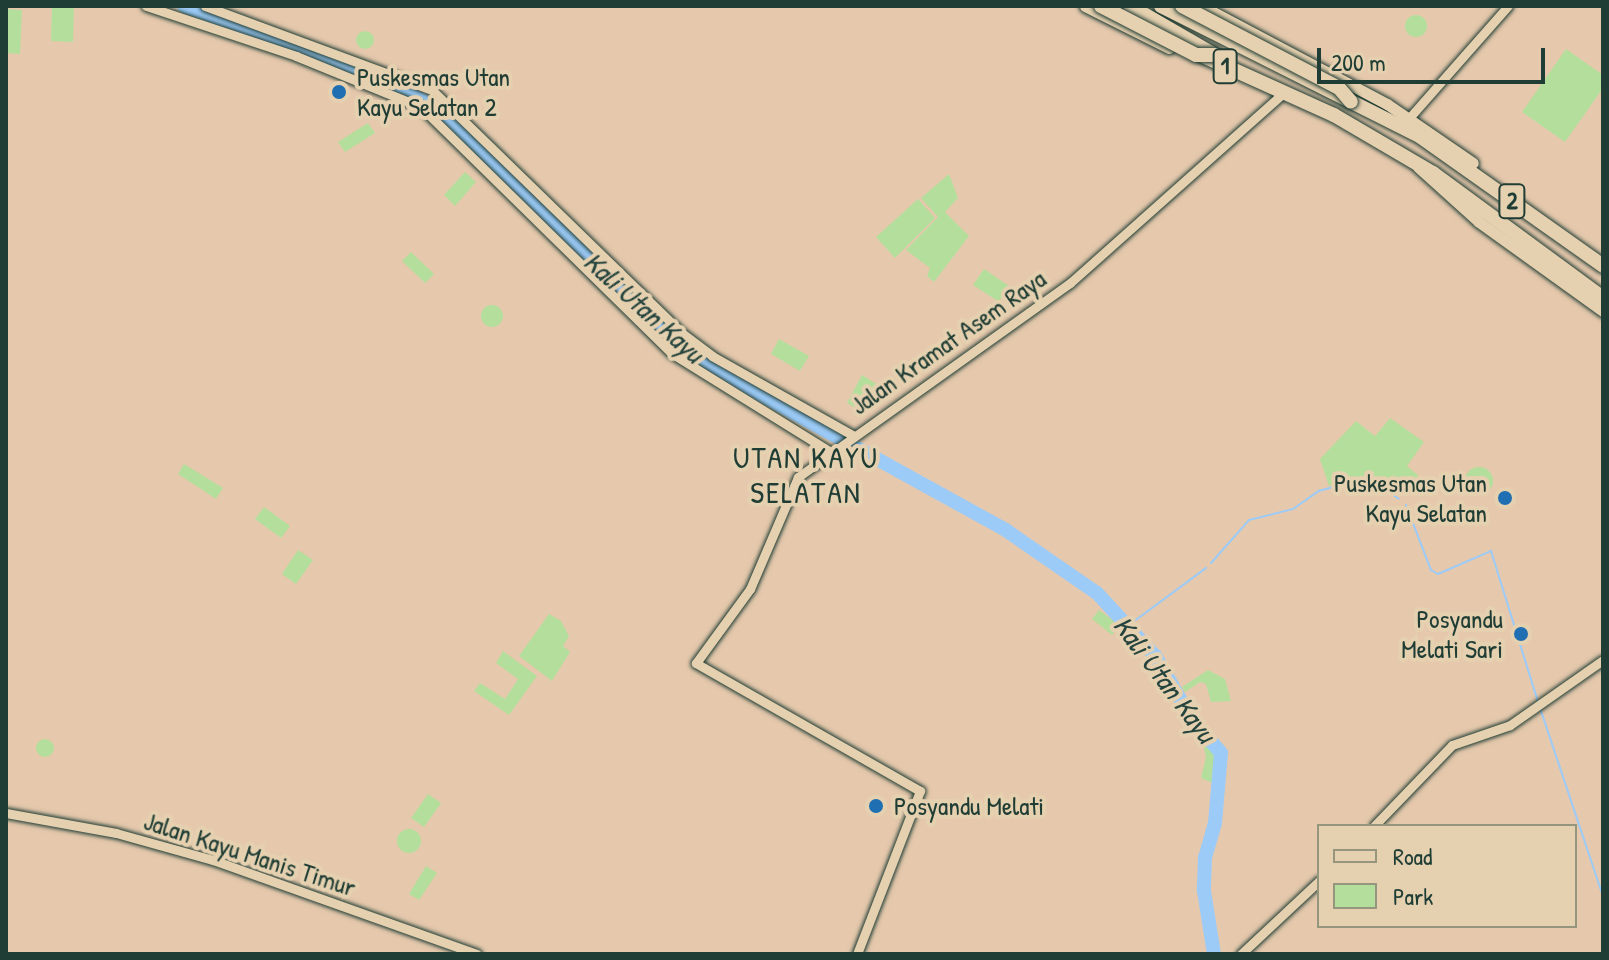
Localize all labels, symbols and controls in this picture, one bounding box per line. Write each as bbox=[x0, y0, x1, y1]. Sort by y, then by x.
scale bar bbox=[1321, 32, 1549, 82]
road number: 1 bbox=[1211, 46, 1239, 86]
text: 200 m bbox=[1331, 46, 1386, 78]
place label: Puskesmas Utan Kayu Selatan 2 bbox=[357, 61, 510, 122]
marker: Puskesmas Utan Kayu Selatan 2 bbox=[328, 81, 350, 103]
road number: 2 bbox=[1498, 181, 1526, 221]
water label: Kali Utan Kayu bbox=[577, 244, 711, 370]
street label: Jalan Kramat Asem Raya bbox=[844, 263, 1052, 421]
district label: UTAN KAYU SELATAN bbox=[733, 439, 879, 510]
place label: Puskesmas Utan Kayu Selatan bbox=[1334, 467, 1487, 528]
marker: Puskesmas Utan Kayu Selatan bbox=[1494, 487, 1516, 509]
place label: Posyandu Melati Sari bbox=[1401, 603, 1503, 664]
water label: Kali Utan Kayu bbox=[1107, 609, 1223, 749]
marker: Posyandu Melati Sari bbox=[1510, 623, 1532, 645]
place label: Posyandu Melati bbox=[894, 790, 1044, 822]
marker: Posyandu Melati bbox=[865, 795, 887, 817]
street label: Jalan Kayu Manis Timur bbox=[140, 805, 360, 903]
legend bbox=[1317, 824, 1577, 928]
text: Road bbox=[1393, 840, 1432, 872]
text: Park bbox=[1393, 880, 1433, 912]

